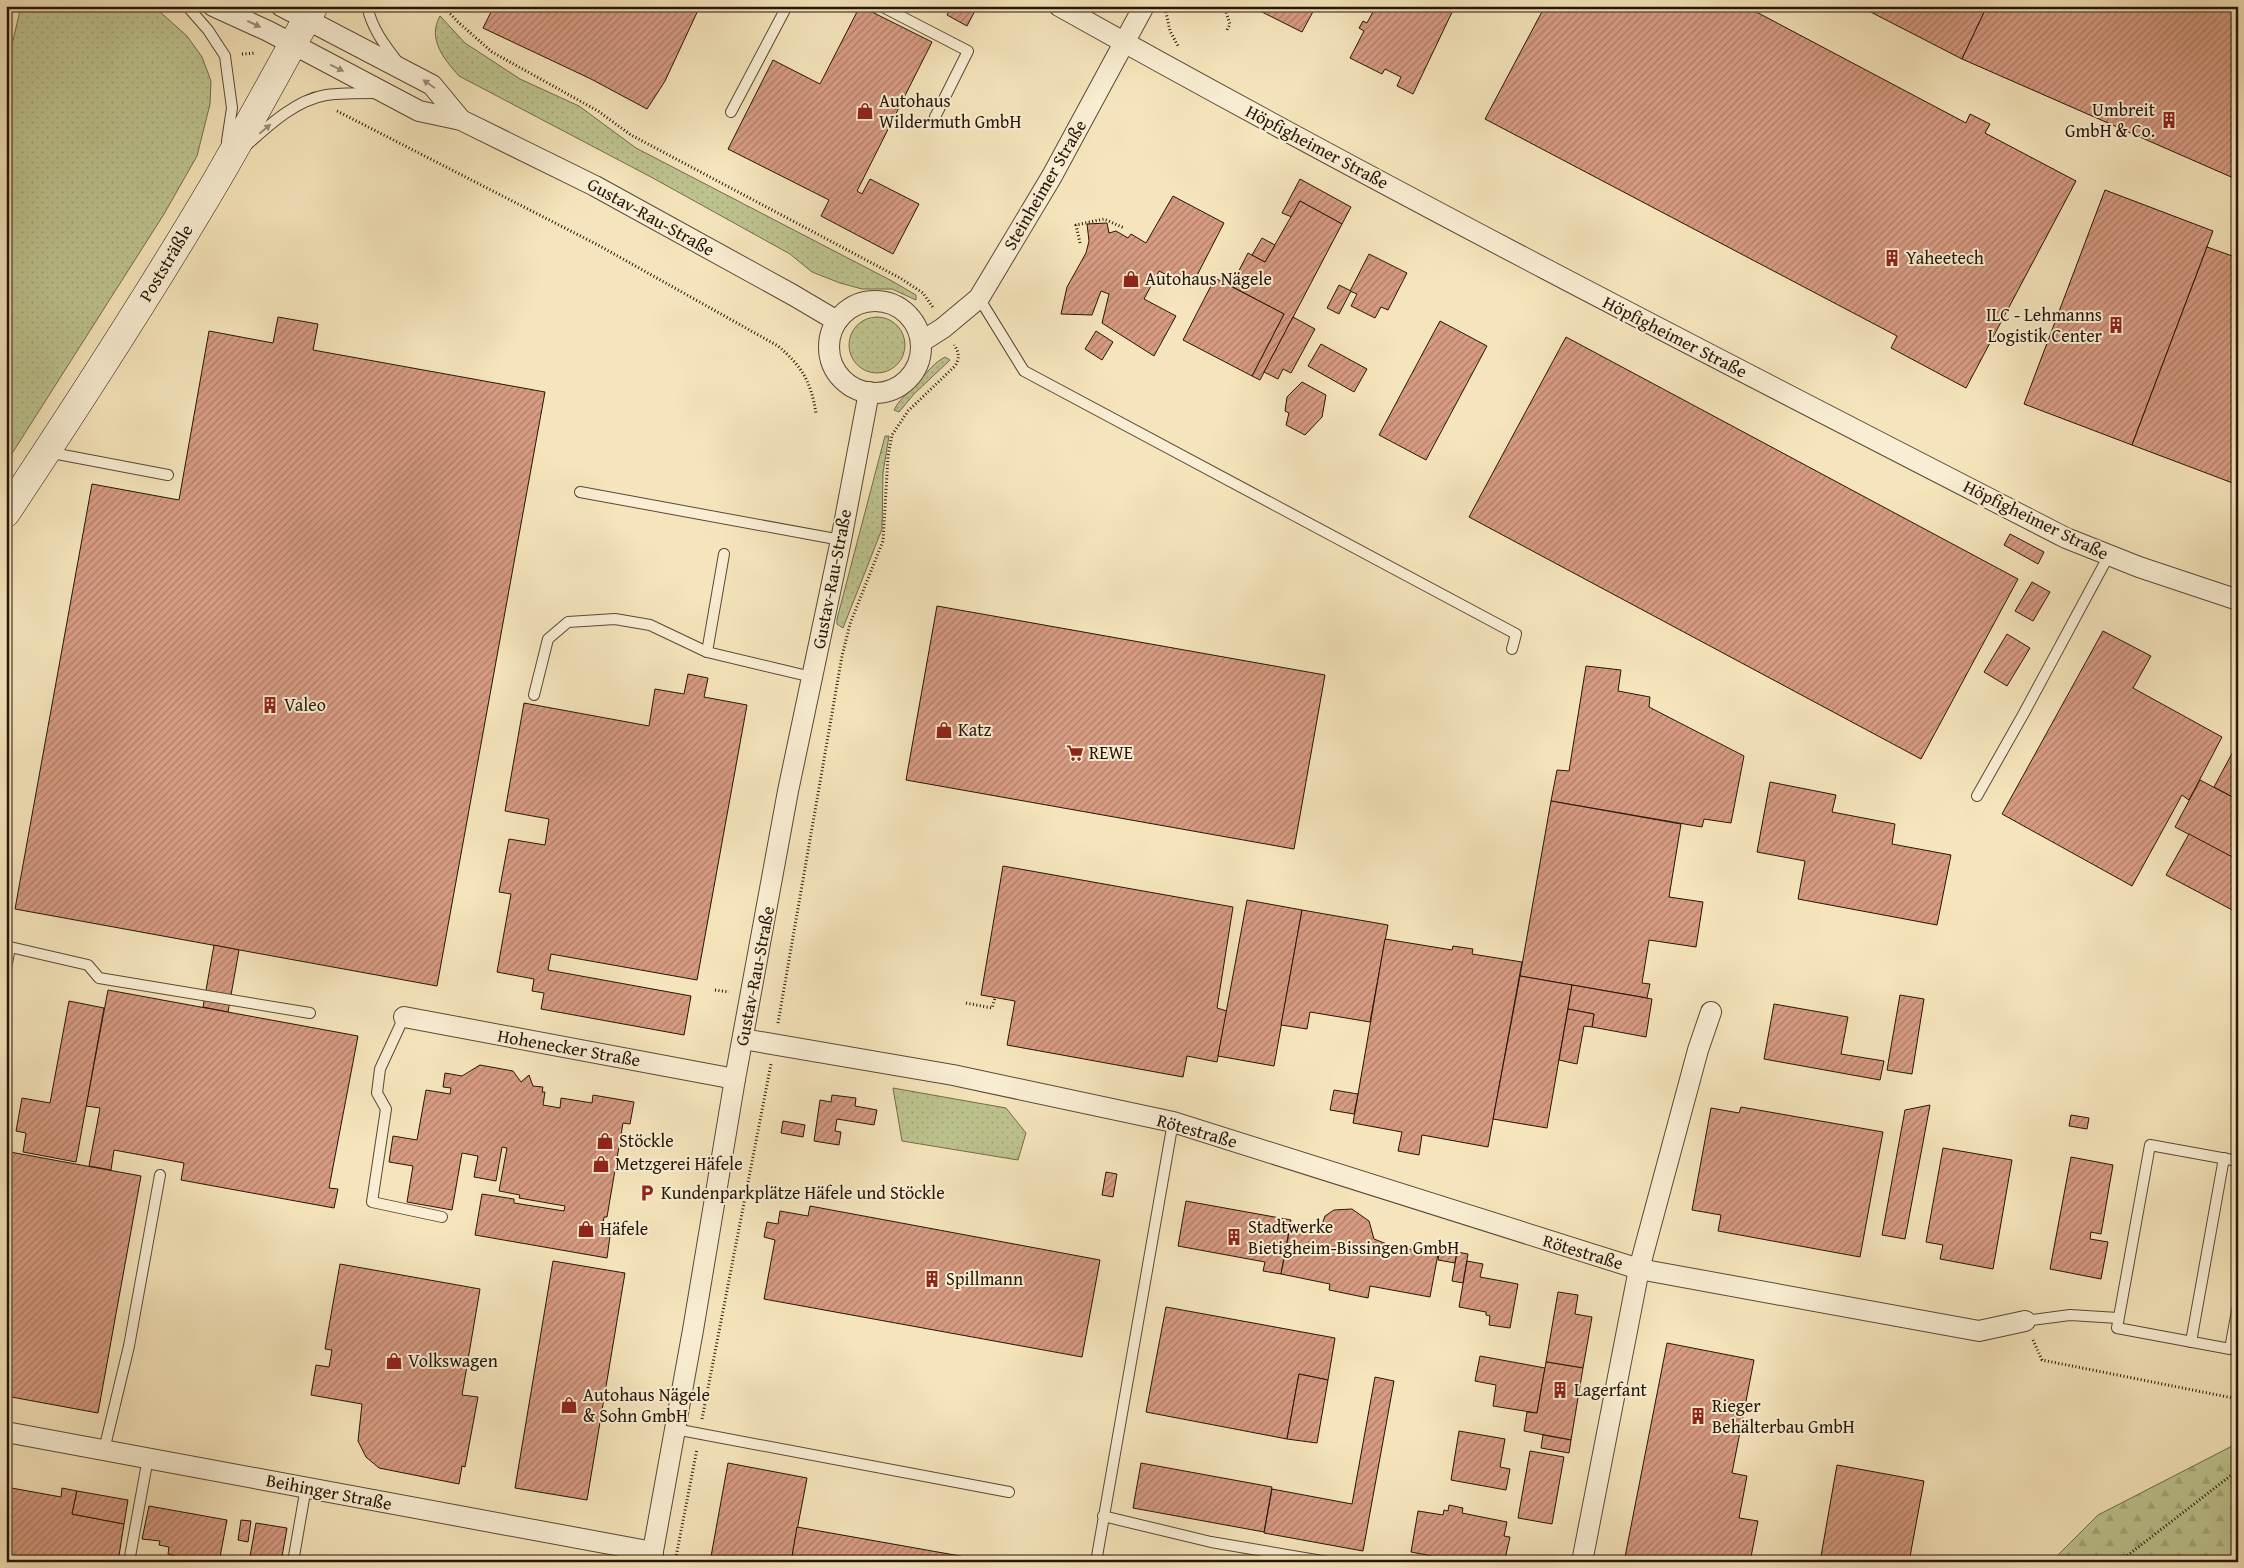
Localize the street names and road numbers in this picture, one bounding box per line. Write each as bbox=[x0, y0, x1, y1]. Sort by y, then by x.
street label: Höpfigheimer Straße bbox=[1241, 97, 1394, 196]
street label: Steinheimer Straße bbox=[996, 114, 1093, 255]
street label: Gustav-Rau-Straße bbox=[583, 170, 720, 263]
street label: Poststräßle bbox=[132, 219, 199, 306]
street label: Höpfigheimer Straße bbox=[1598, 289, 1752, 385]
street label: Höpfigheimer Straße bbox=[1959, 473, 2113, 566]
street label: Gustav-Rau-Straße bbox=[805, 507, 858, 651]
street label: Gustav-Rau-Straße bbox=[728, 904, 781, 1048]
street label: Hohenecker Straße bbox=[496, 1022, 643, 1073]
street label: Rötestraße bbox=[1154, 1106, 1241, 1155]
street label: Rötestraße bbox=[1540, 1227, 1627, 1277]
street label: Beihinger Straße bbox=[264, 1466, 394, 1517]

